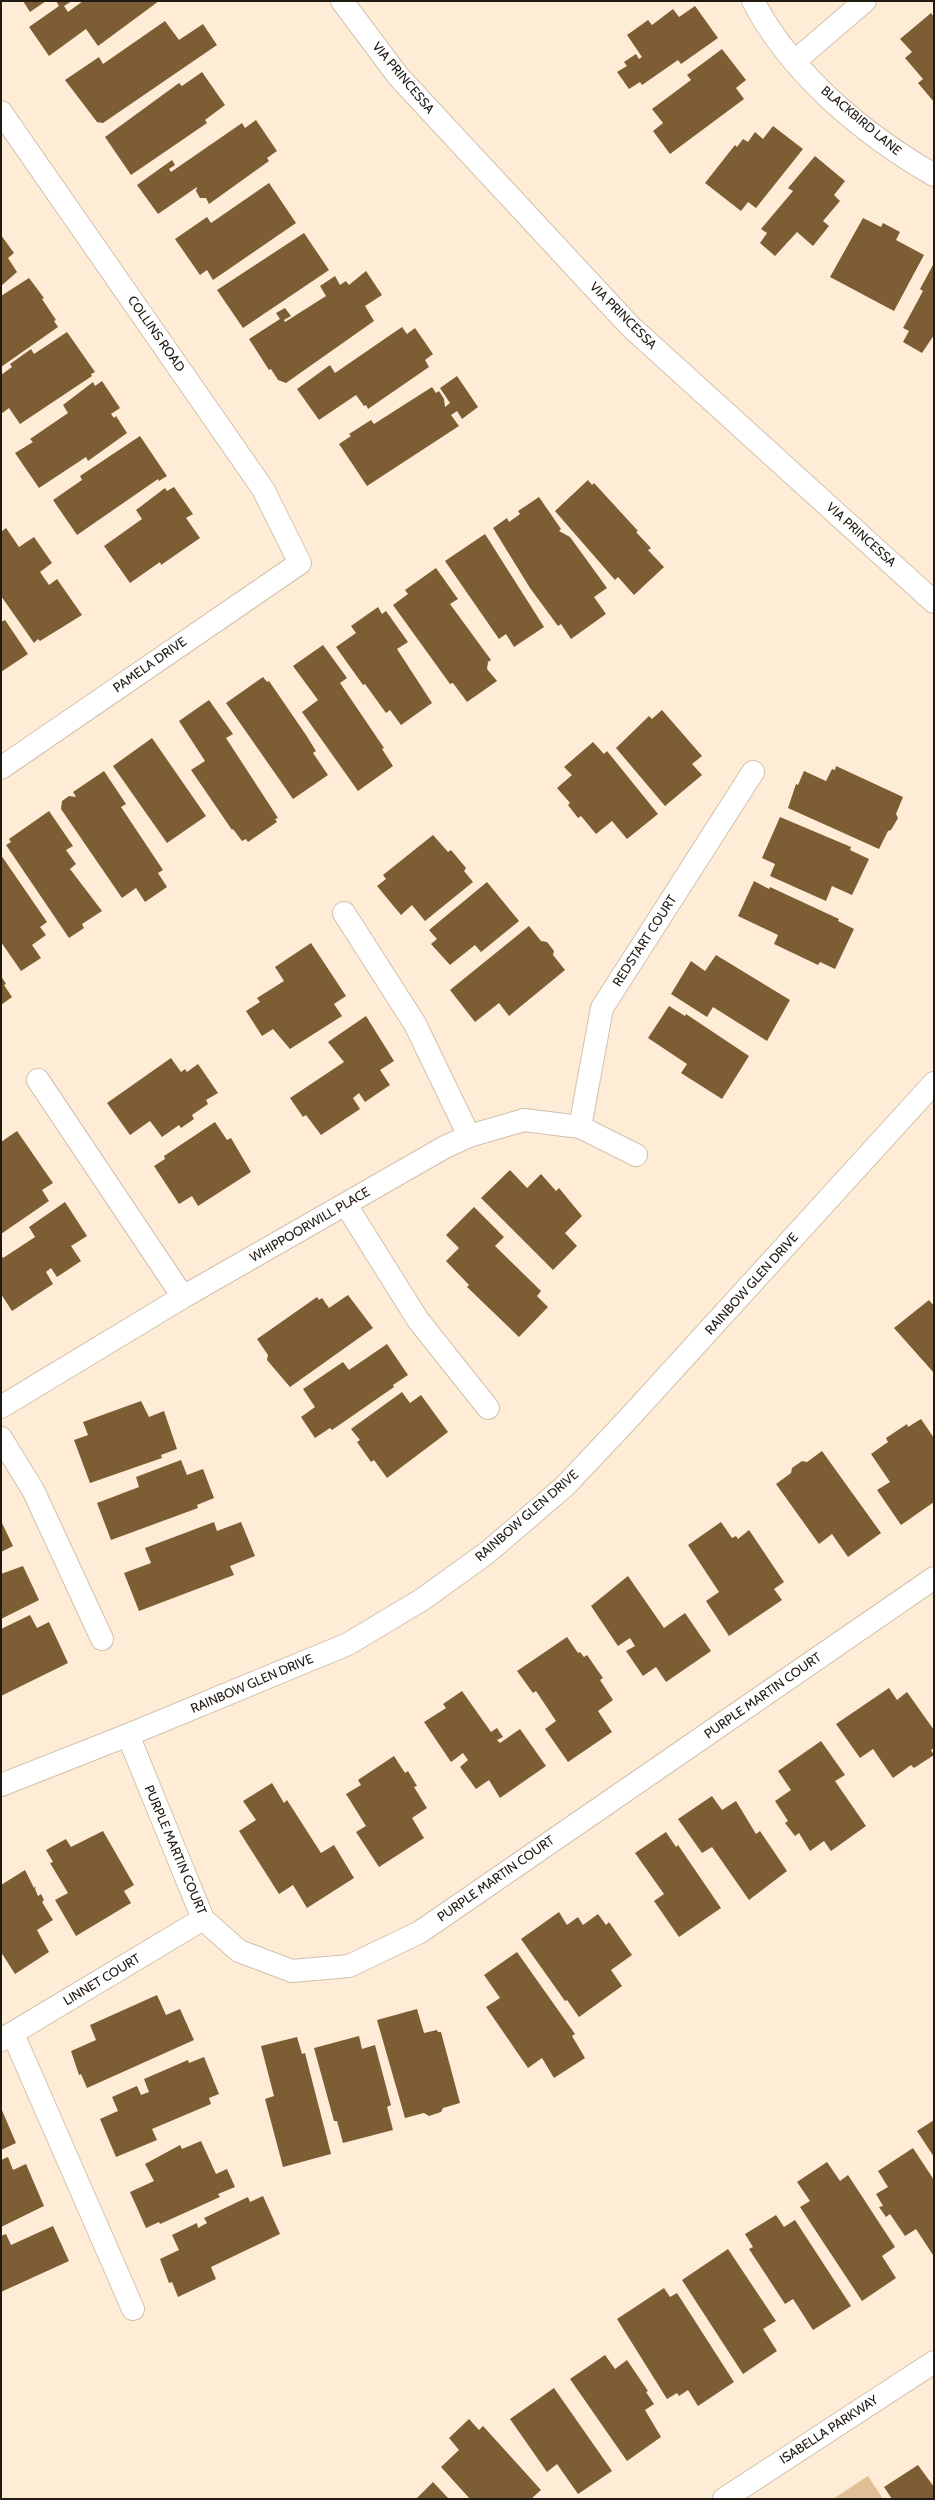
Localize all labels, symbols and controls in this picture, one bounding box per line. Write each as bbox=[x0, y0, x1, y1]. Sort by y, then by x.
street label: VIA PRINCESSA bbox=[369, 39, 437, 117]
street label: BLACKBIRD LANE bbox=[818, 83, 904, 159]
street label: VIA PRINCESSA bbox=[586, 279, 660, 353]
street label: COLLINS ROAD bbox=[124, 293, 188, 375]
street label: VIA PRINCESSA bbox=[823, 500, 899, 570]
street label: PAMELA DRIVE bbox=[110, 634, 190, 696]
street label: REDSTART COURT bbox=[610, 892, 680, 990]
street label: WHIPPOORWILL PLACE bbox=[247, 1184, 373, 1266]
street label: RAINBOW GLEN DRIVE bbox=[702, 1230, 802, 1338]
street label: RAINBOW GLEN DRIVE bbox=[472, 1467, 582, 1565]
street label: PURPLE MARTIN COURT bbox=[702, 1650, 824, 1742]
street label: RAINBOW GLEN DRIVE bbox=[188, 1651, 316, 1717]
street label: PURPLE MARTIN COURT bbox=[141, 1783, 209, 1917]
street label: PURPLE MARTIN COURT bbox=[435, 1833, 557, 1925]
street label: LINNET COURT bbox=[61, 1951, 143, 2009]
street label: ISABELLA PARKWAY bbox=[777, 2392, 881, 2468]

